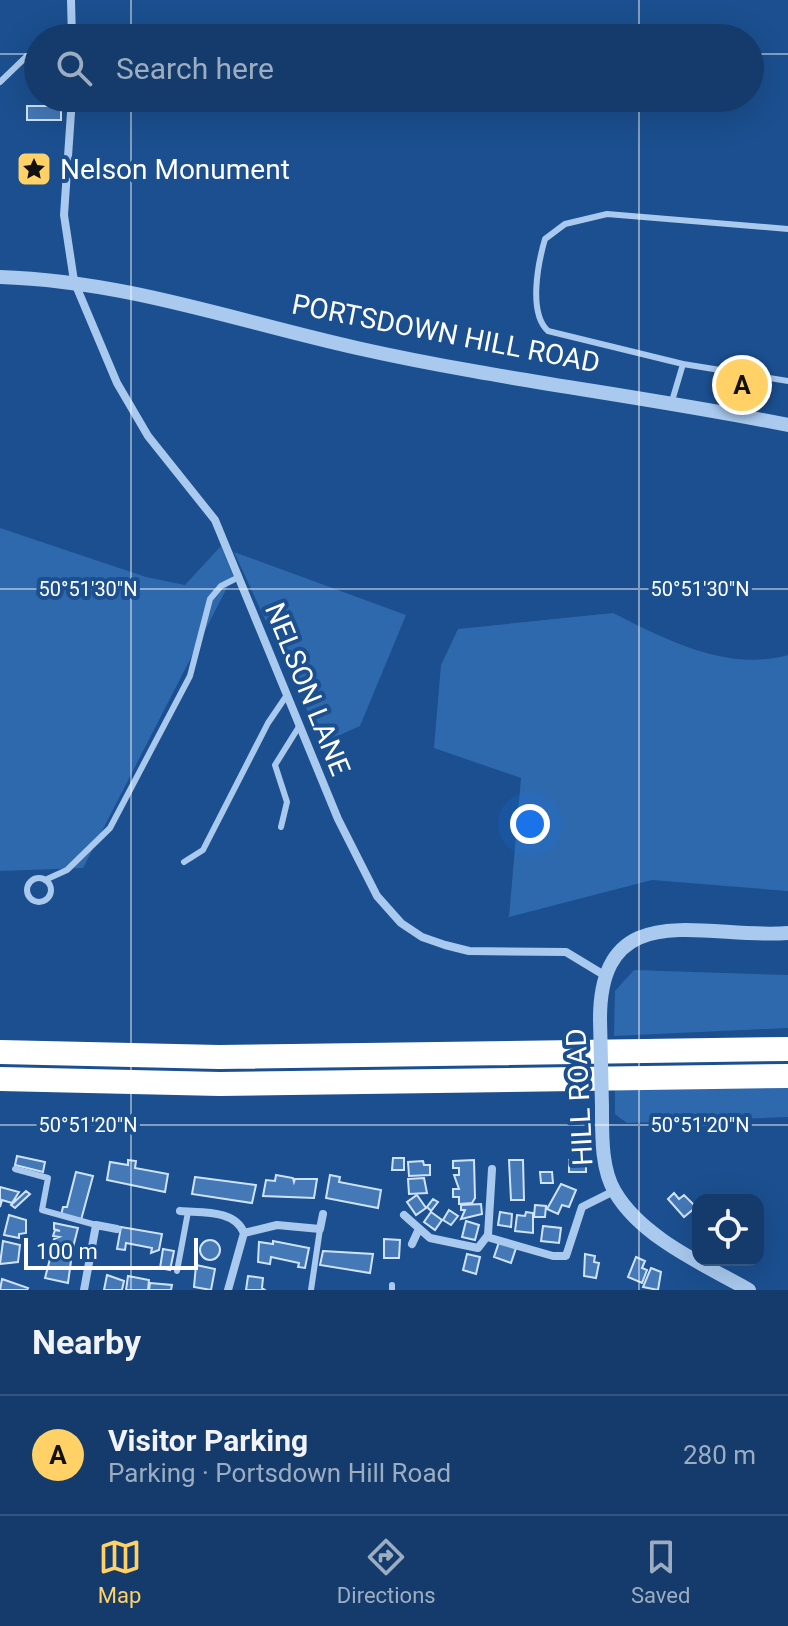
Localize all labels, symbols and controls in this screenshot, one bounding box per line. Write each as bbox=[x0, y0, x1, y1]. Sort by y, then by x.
search box bbox=[24, 24, 764, 112]
icon: search bbox=[52, 46, 96, 90]
text: Search here bbox=[116, 51, 274, 86]
place icon: Nelson Monument bbox=[15, 150, 53, 188]
place label: Nelson Monument bbox=[60, 153, 290, 186]
street label: PORTSDOWN HILL ROAD bbox=[289, 287, 603, 380]
pin: A bbox=[716, 355, 768, 415]
text: 50°51'30"N bbox=[38, 577, 138, 601]
text: 50°51'30"N bbox=[650, 577, 750, 601]
street label: NELSON LANE bbox=[258, 598, 357, 780]
your location bbox=[510, 804, 550, 844]
street label: HILL ROAD bbox=[559, 1027, 600, 1167]
text: 50°51'20"N bbox=[38, 1113, 138, 1137]
text: 50°51'20"N bbox=[650, 1113, 750, 1137]
map controls bbox=[692, 1194, 764, 1266]
button: locate bbox=[692, 1194, 764, 1266]
scale bar bbox=[24, 1234, 198, 1270]
text: 100 m bbox=[36, 1239, 98, 1264]
text: Nearby bbox=[32, 1322, 141, 1362]
text: Visitor Parking bbox=[108, 1423, 308, 1458]
text: A bbox=[49, 1440, 67, 1470]
text: 280 m bbox=[683, 1440, 756, 1470]
text: Parking · Portsdown Hill Road bbox=[108, 1458, 451, 1488]
tab: Map bbox=[98, 1535, 142, 1608]
tab: Directions bbox=[337, 1535, 436, 1608]
tab: Saved bbox=[631, 1535, 690, 1608]

